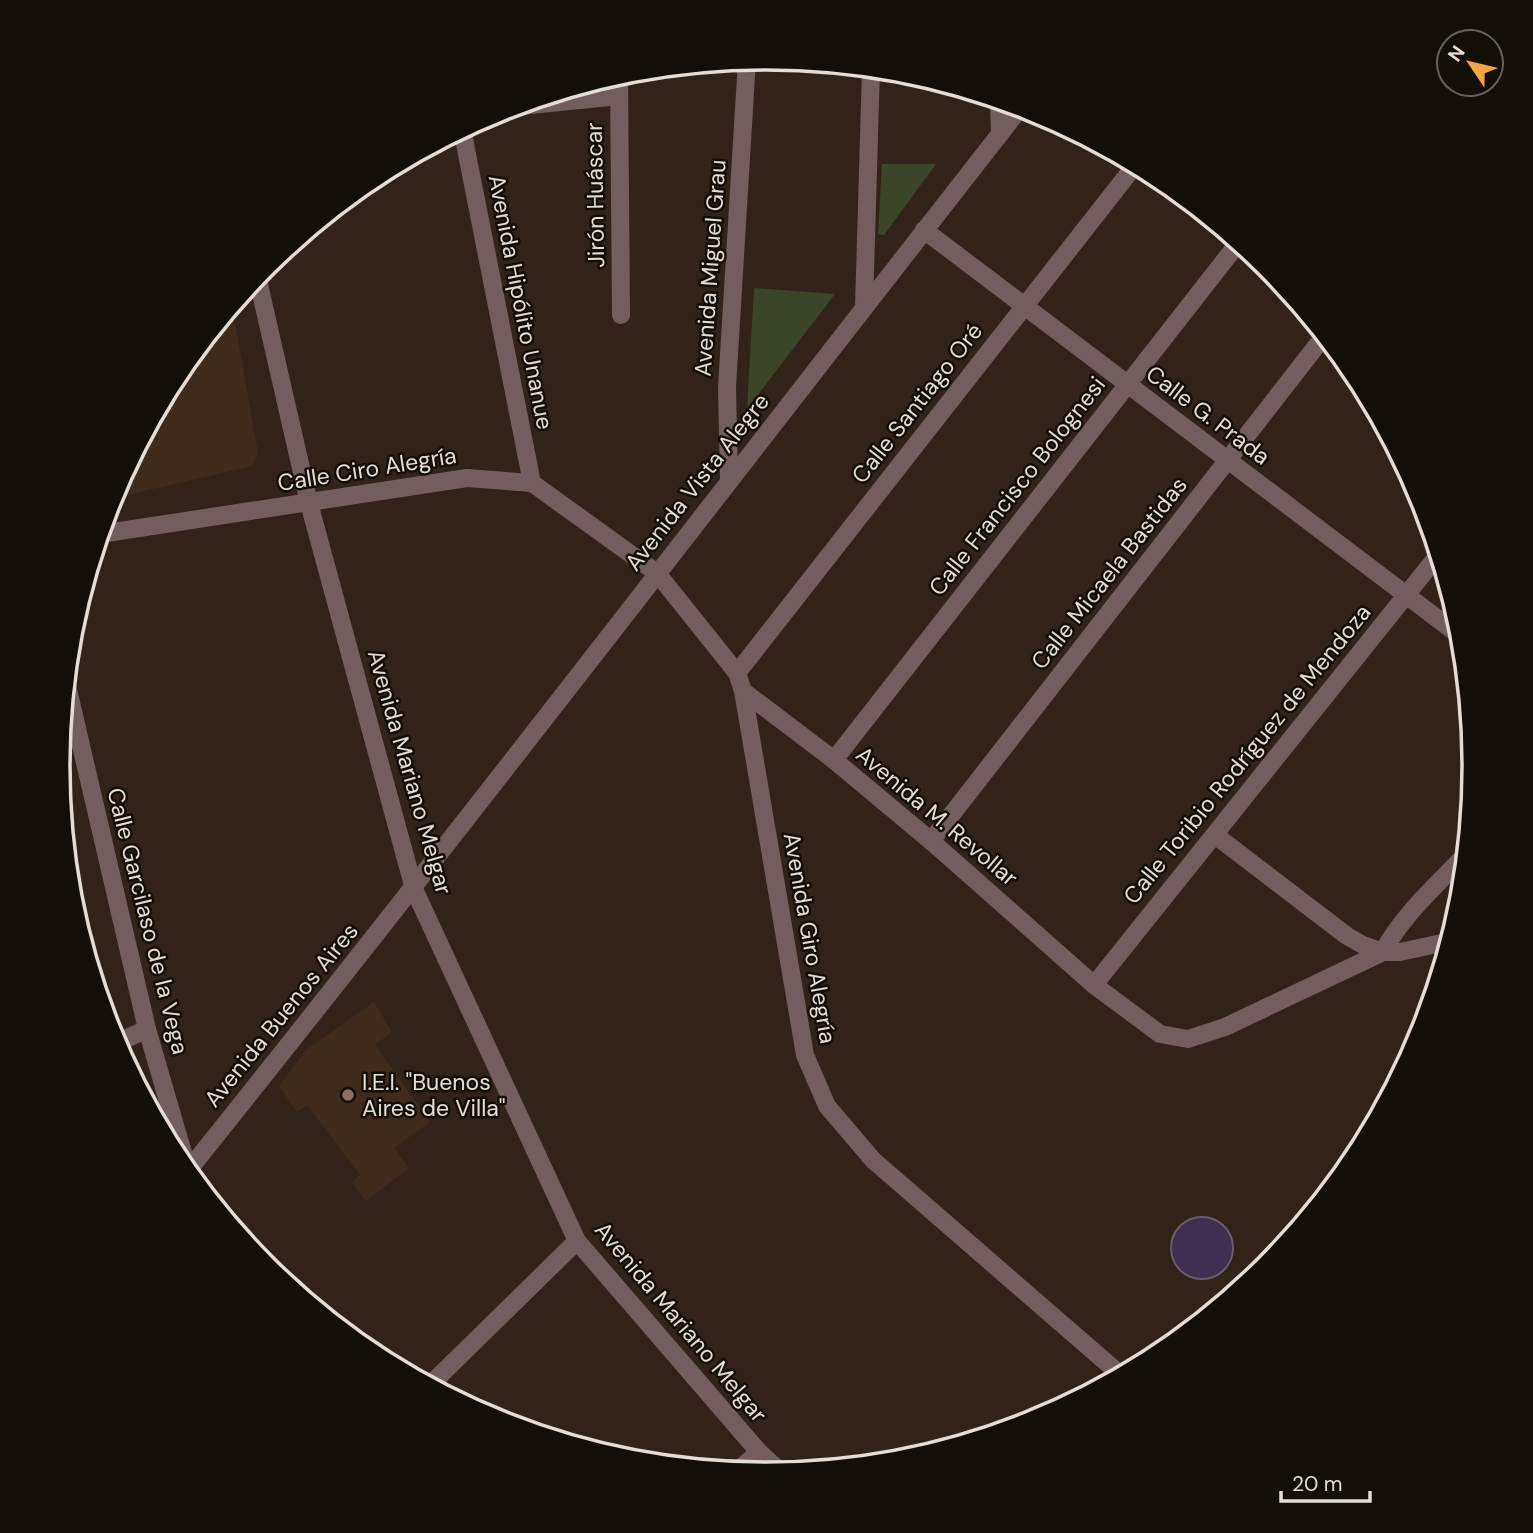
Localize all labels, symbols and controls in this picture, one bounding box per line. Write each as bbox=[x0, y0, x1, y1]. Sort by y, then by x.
north arrow bbox=[1435, 28, 1505, 98]
text: N bbox=[1442, 41, 1471, 66]
street label: Jirón Huáscar bbox=[579, 122, 611, 268]
street label: Avenida Miguel Grau bbox=[687, 159, 733, 377]
street label: Avenida Hipólito Unanue bbox=[482, 172, 560, 432]
street label: Calle Santiago Oré bbox=[845, 317, 989, 489]
street label: Calle G. Prada bbox=[1140, 359, 1276, 471]
street label: Calle Francisco Bolognesi bbox=[922, 370, 1112, 602]
street label: Avenida Vista Alegre bbox=[618, 387, 776, 577]
street label: Calle Ciro Alegría bbox=[275, 440, 459, 498]
street label: Calle Micaela Bastidas bbox=[1024, 471, 1194, 675]
street label: Calle Toribio Rodríguez de Mendoza bbox=[1117, 598, 1377, 910]
street label: Avenida Mariano Melgar bbox=[361, 646, 459, 898]
street label: Avenida M. Revollar bbox=[850, 739, 1024, 893]
street label: Calle Garcilaso de la Vega bbox=[100, 785, 196, 1057]
street label: Avenida Giro Alegría bbox=[777, 830, 843, 1046]
street label: Avenida Buenos Aires bbox=[197, 917, 365, 1113]
place label: I.E.I. "Buenos Aires de Villa" bbox=[362, 1067, 506, 1123]
marker: I.E.I. "Buenos Aires de Villa" bbox=[340, 1087, 356, 1103]
street label: Avenida Mariano Melgar bbox=[588, 1215, 774, 1429]
scale bar bbox=[1281, 1460, 1370, 1504]
text: 20 m bbox=[1292, 1470, 1343, 1498]

